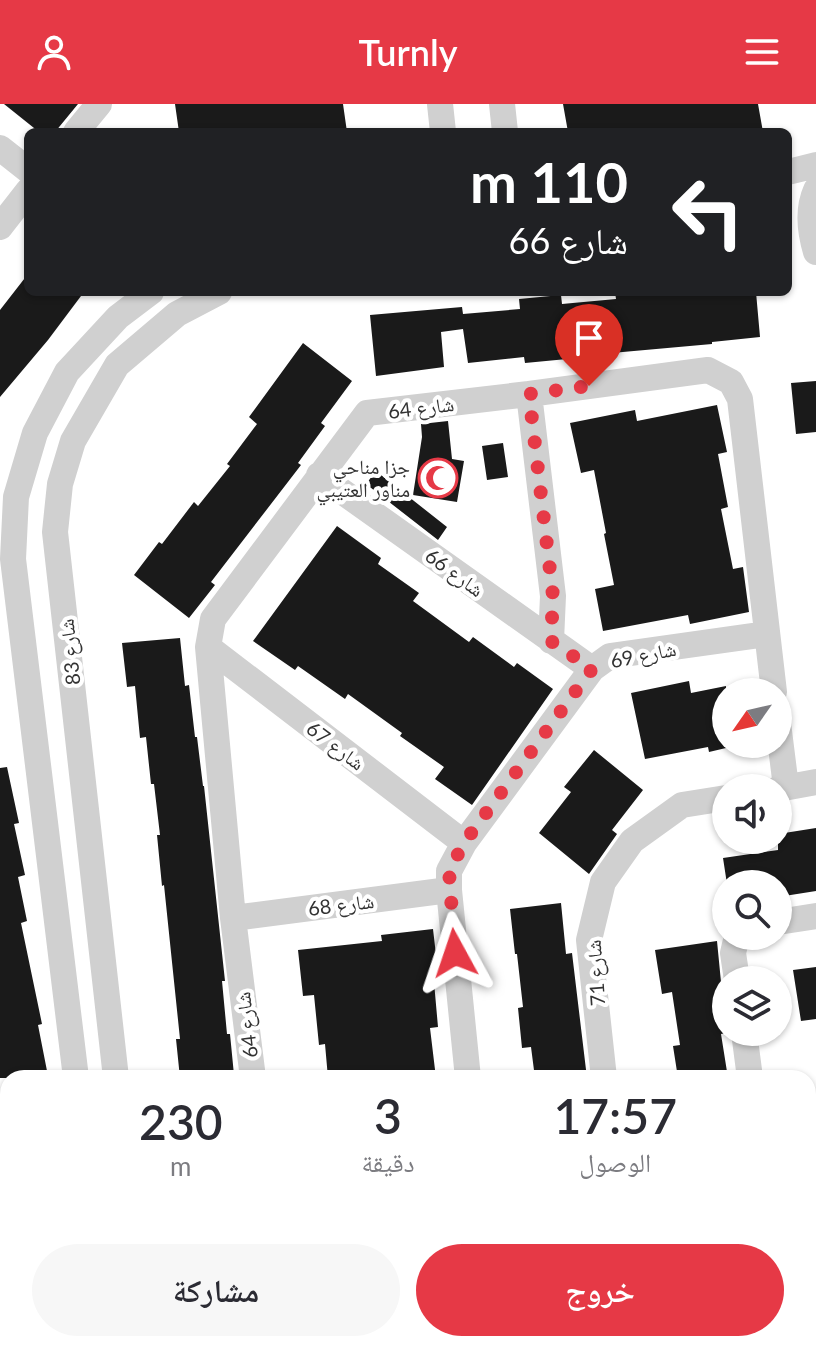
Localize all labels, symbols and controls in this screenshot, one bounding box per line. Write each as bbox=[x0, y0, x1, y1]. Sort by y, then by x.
icon: person bbox=[32, 30, 76, 74]
text: Turnly bbox=[358, 30, 458, 74]
icon: menu bbox=[740, 30, 784, 74]
text: 110 m bbox=[470, 148, 628, 215]
icon: left bbox=[656, 160, 760, 264]
text: شارع 66 bbox=[509, 218, 628, 262]
pin bbox=[555, 304, 623, 386]
icon: arrive bbox=[567, 316, 611, 360]
street label: شارع 64 bbox=[387, 391, 456, 425]
place label: جزا مناحي مناور العتيبي bbox=[317, 454, 410, 506]
mosque icon: جزا مناحي مناور العتيبي bbox=[417, 457, 459, 499]
street label: شارع 66 bbox=[420, 543, 489, 603]
street label: شارع 83 bbox=[54, 618, 86, 686]
street label: شارع 69 bbox=[608, 636, 678, 674]
north arrow bbox=[712, 678, 792, 758]
map controls bbox=[712, 678, 792, 1046]
street label: شارع 67 bbox=[301, 715, 370, 776]
button: sound bbox=[712, 774, 792, 854]
button: search bbox=[712, 870, 792, 950]
street label: شارع 68 bbox=[307, 888, 376, 922]
position arrow bbox=[413, 911, 497, 995]
street label: شارع 71 bbox=[581, 939, 611, 1007]
button: layers bbox=[712, 966, 792, 1046]
street label: شارع 64 bbox=[230, 990, 264, 1059]
text: 3 bbox=[374, 1087, 402, 1144]
text: 17:57 bbox=[553, 1087, 677, 1144]
text: 230 bbox=[139, 1093, 223, 1150]
text: دقيقة bbox=[362, 1146, 414, 1178]
text: الوصول bbox=[579, 1146, 651, 1178]
text: m bbox=[170, 1150, 192, 1182]
button: مشاركة bbox=[32, 1244, 400, 1336]
button: خروج bbox=[416, 1244, 784, 1336]

